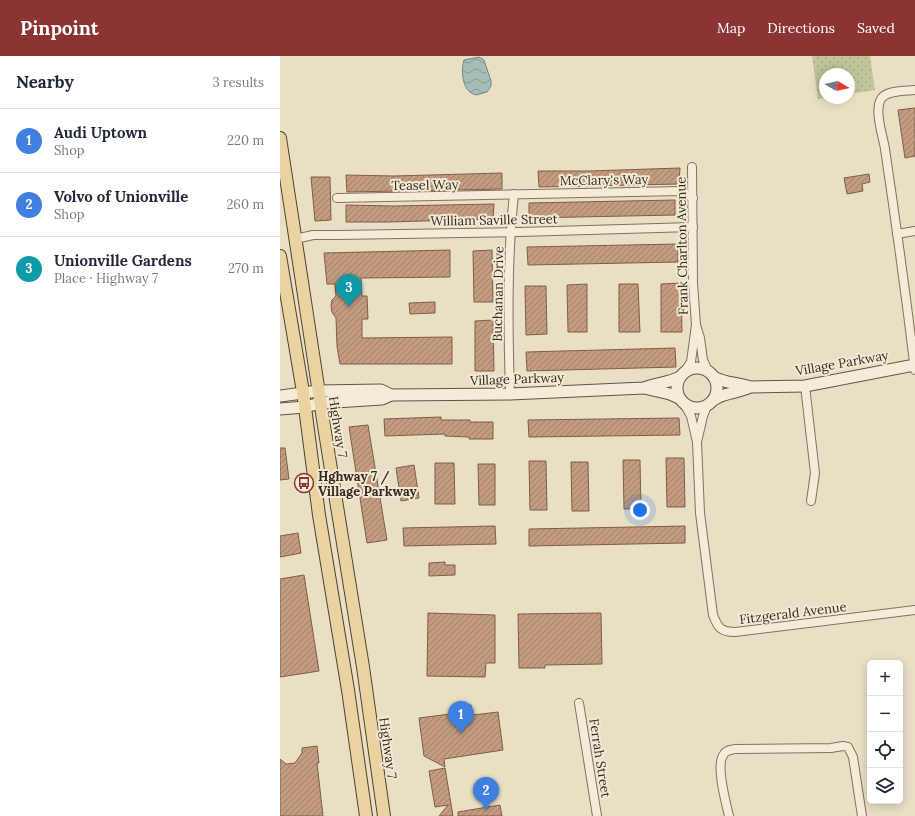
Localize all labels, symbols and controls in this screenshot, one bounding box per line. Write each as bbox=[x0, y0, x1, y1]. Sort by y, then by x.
text: Pinpoint bbox=[20, 16, 99, 40]
text: Map bbox=[717, 19, 745, 37]
text: Directions bbox=[767, 19, 835, 37]
text: Saved bbox=[857, 19, 895, 37]
north arrow bbox=[819, 68, 855, 104]
text: Nearby bbox=[16, 71, 74, 93]
text: 3 results bbox=[212, 74, 264, 91]
text: Audi Uptown bbox=[54, 123, 147, 142]
text: 1 bbox=[26, 132, 32, 149]
text: 220 m bbox=[227, 132, 264, 149]
text: Shop bbox=[54, 142, 85, 159]
street label: McClary's Way bbox=[559, 171, 649, 189]
street label: Teasel Way bbox=[391, 176, 459, 194]
street label: Frank Charlton Avenue bbox=[672, 177, 692, 315]
text: Volvo of Unionville bbox=[54, 187, 188, 206]
text: 2 bbox=[26, 196, 32, 213]
text: 260 m bbox=[226, 196, 264, 213]
text: Shop bbox=[54, 206, 85, 223]
street label: William Saville Street bbox=[430, 210, 558, 230]
street label: Buchanan Drive bbox=[489, 246, 507, 342]
text: Unionville Gardens bbox=[54, 251, 192, 270]
text: 3 bbox=[25, 260, 33, 277]
text: 270 m bbox=[228, 260, 264, 277]
text: Place · Highway 7 bbox=[54, 270, 158, 287]
pin: 3 bbox=[336, 274, 362, 307]
street label: Village Parkway bbox=[793, 346, 890, 380]
street label: Village Parkway bbox=[469, 369, 564, 389]
street label: Highway 7 bbox=[325, 395, 351, 459]
place label: Hghway 7 / Village Parkway bbox=[318, 468, 418, 500]
bus stop icon: Hghway 7 / Village Parkway bbox=[293, 472, 315, 494]
your location bbox=[630, 500, 650, 520]
street label: Fitzgerald Avenue bbox=[738, 598, 848, 628]
map controls bbox=[867, 660, 903, 804]
button: + bbox=[867, 660, 903, 696]
button: − bbox=[867, 696, 903, 732]
pin: 1 bbox=[448, 701, 474, 734]
street label: Highway 7 bbox=[375, 716, 401, 780]
street label: Ferrah Street bbox=[585, 717, 615, 799]
button: locate bbox=[867, 732, 903, 768]
button: layers bbox=[867, 768, 903, 804]
pin: 2 bbox=[473, 777, 499, 810]

